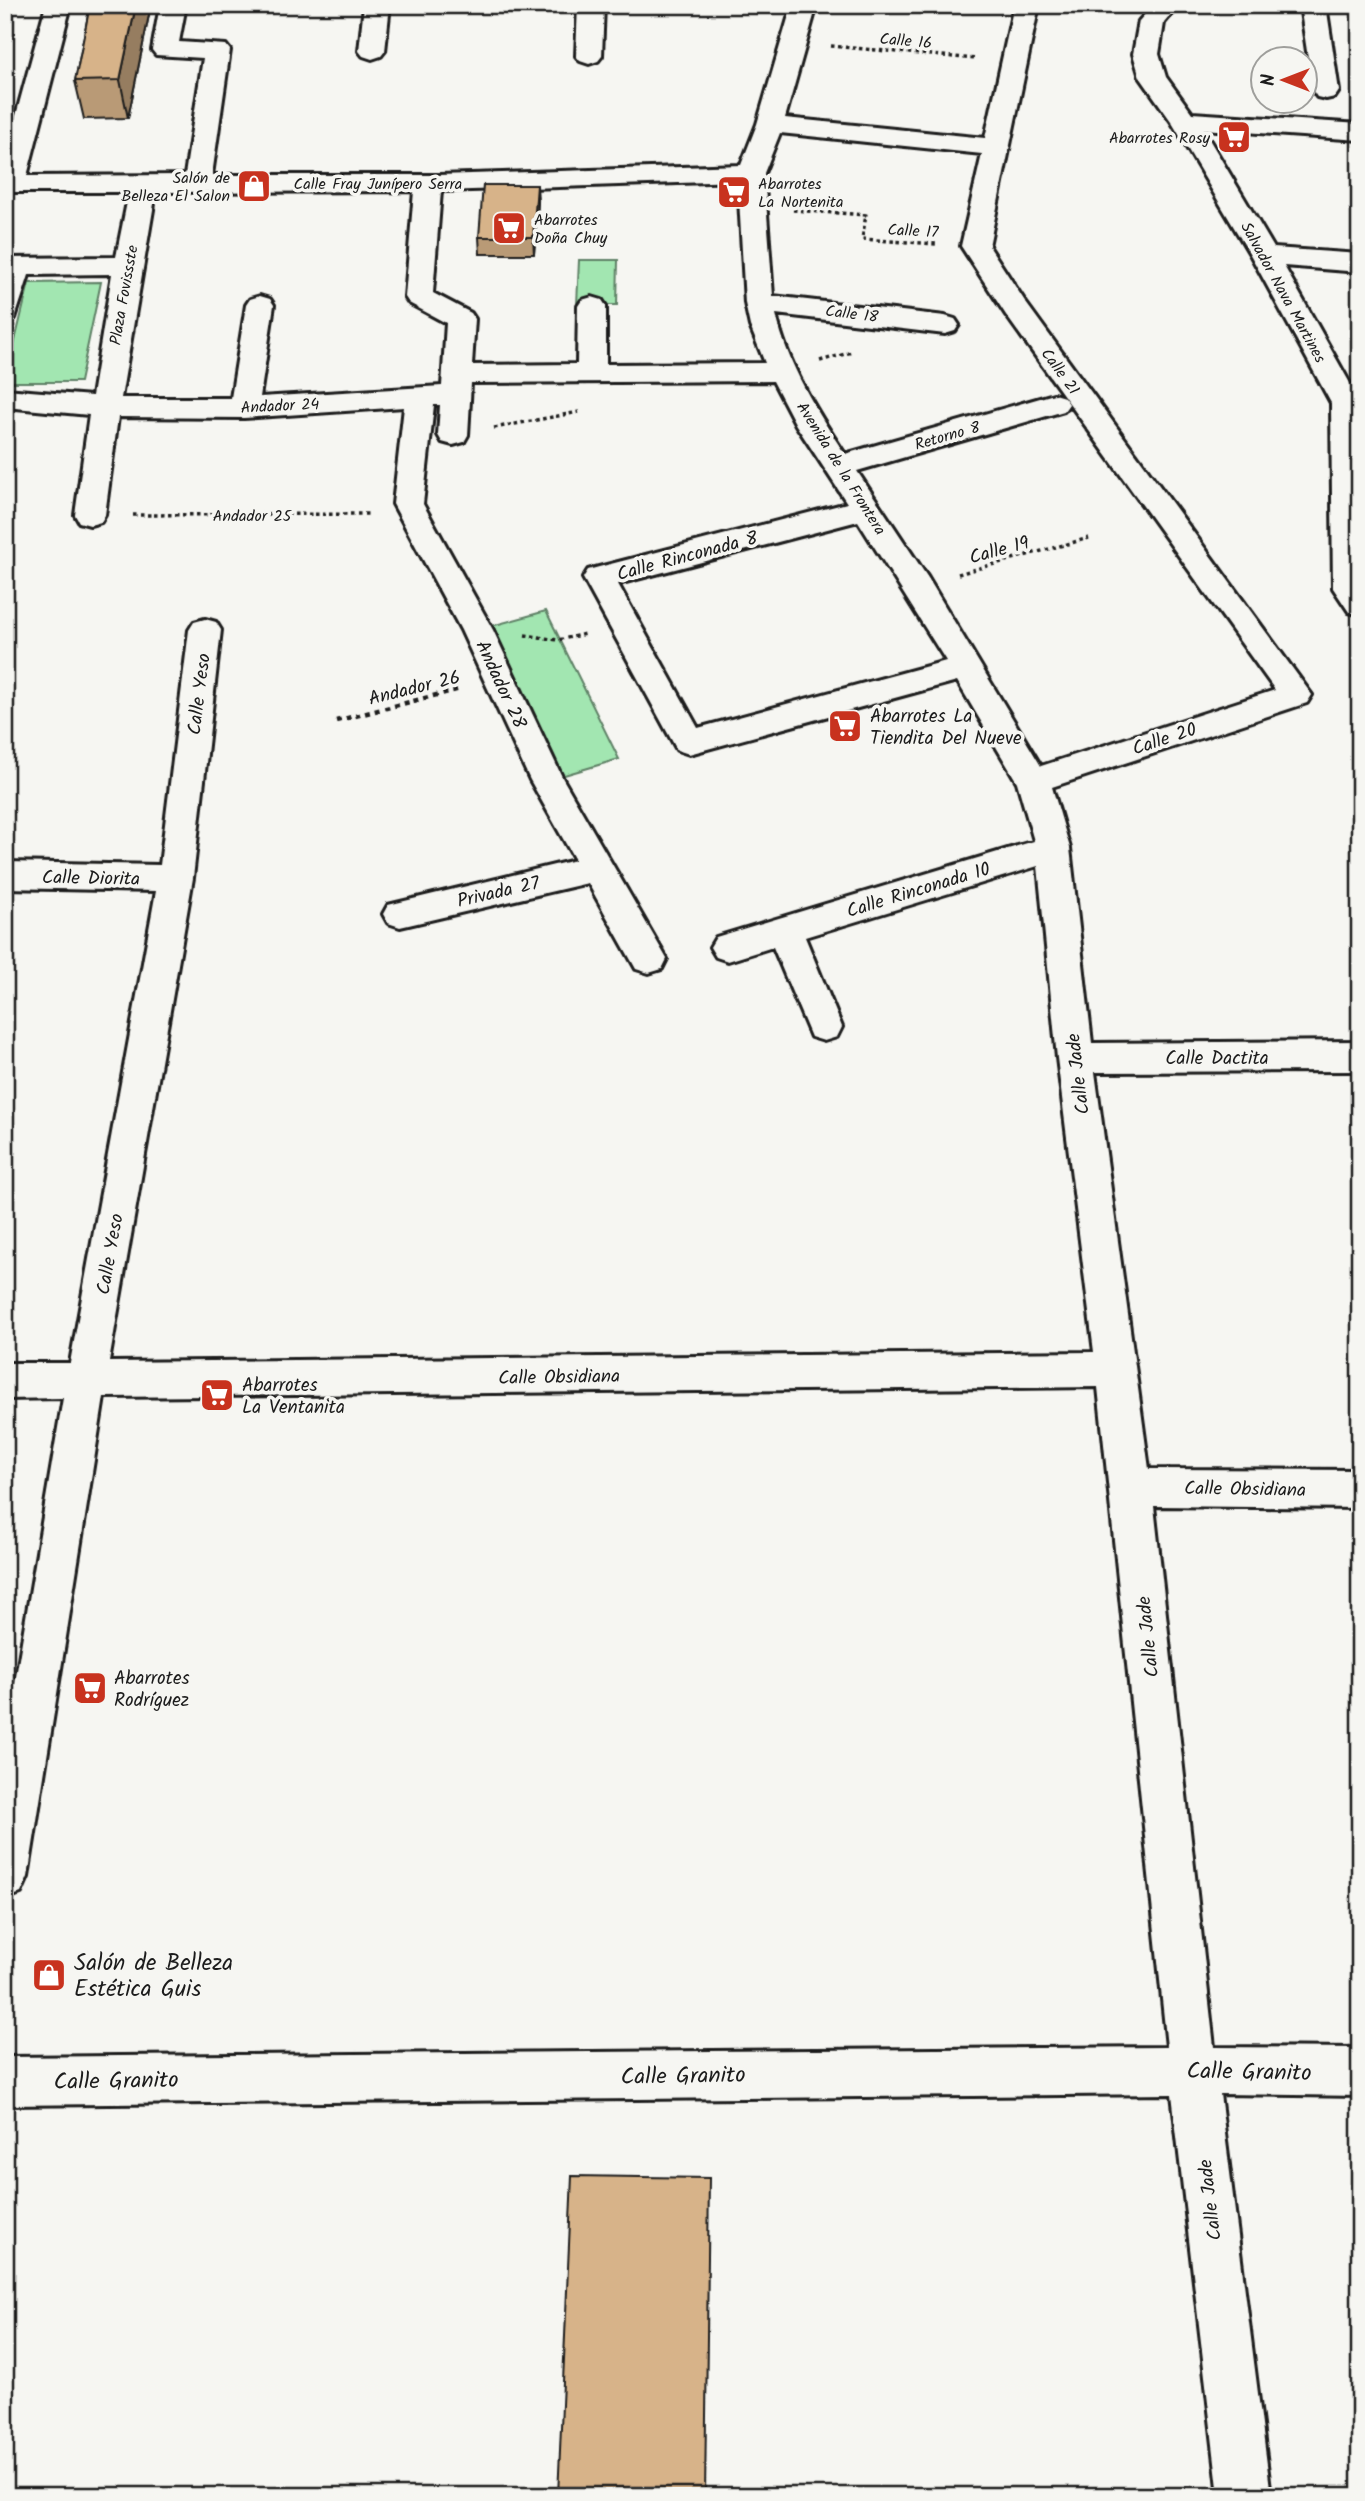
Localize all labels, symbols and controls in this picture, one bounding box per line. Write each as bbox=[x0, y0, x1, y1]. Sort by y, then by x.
street label: Calle 16 bbox=[879, 27, 933, 56]
north arrow bbox=[1250, 46, 1320, 116]
text: N bbox=[1254, 74, 1284, 86]
supermarket icon: Abarrotes Rosy bbox=[1215, 118, 1253, 156]
place label: Abarrotes Rosy bbox=[1109, 126, 1210, 151]
place label: Salón de Belleza El Salon bbox=[121, 166, 230, 209]
shop icon: Salón de Belleza El Salon bbox=[235, 167, 273, 205]
street label: Calle Fray Junípero Serra bbox=[294, 172, 462, 197]
place label: Abarrotes La Nortenita bbox=[758, 172, 843, 215]
supermarket icon: Abarrotes La Nortenita bbox=[715, 173, 753, 211]
place label: Abarrotes Doña Chuy bbox=[534, 208, 608, 251]
supermarket icon: Abarrotes Doña Chuy bbox=[490, 209, 528, 247]
street label: Calle 17 bbox=[887, 218, 940, 245]
street label: Salvador Nava Martines bbox=[1233, 218, 1332, 368]
street label: Plaza Fovissste bbox=[103, 243, 146, 347]
street label: Calle 18 bbox=[824, 299, 880, 330]
street label: Calle 21 bbox=[1034, 343, 1085, 401]
street label: Andador 24 bbox=[240, 392, 320, 421]
street label: Avenida de la Frontera bbox=[790, 397, 892, 540]
street label: Retorno 8 bbox=[912, 415, 983, 458]
street label: Andador 25 bbox=[213, 504, 293, 529]
street label: Calle Rinconada 8 bbox=[614, 524, 762, 590]
street label: Calle 19 bbox=[966, 529, 1033, 573]
street label: Andador 28 bbox=[467, 636, 534, 735]
street label: Calle Yeso bbox=[180, 652, 220, 737]
street label: Andador 26 bbox=[365, 663, 464, 715]
place label: Abarrotes La Tiendita Del Nueve bbox=[870, 702, 1022, 754]
supermarket icon: Abarrotes La Tiendita Del Nueve bbox=[826, 707, 864, 745]
street label: Calle 20 bbox=[1128, 715, 1201, 764]
street label: Calle Rinconada 10 bbox=[843, 855, 994, 927]
street label: Calle Diorita bbox=[42, 863, 140, 895]
street label: Privada 27 bbox=[454, 869, 544, 917]
street label: Calle Jade bbox=[1059, 1031, 1099, 1116]
street label: Calle Dactita bbox=[1165, 1044, 1269, 1074]
street label: Calle Yeso bbox=[89, 1211, 133, 1297]
street label: Calle Obsidiana bbox=[498, 1362, 620, 1394]
place label: Abarrotes La Ventanita bbox=[242, 1371, 345, 1423]
supermarket icon: Abarrotes La Ventanita bbox=[198, 1376, 236, 1414]
street label: Calle Obsidiana bbox=[1184, 1474, 1306, 1506]
street label: Calle Jade bbox=[1130, 1594, 1168, 1679]
place label: Abarrotes Rodríguez bbox=[114, 1664, 190, 1716]
supermarket icon: Abarrotes Rodríguez bbox=[71, 1669, 109, 1707]
place label: Salón de Belleza Estética Guis bbox=[74, 1946, 233, 2008]
shop icon: Salón de Belleza Estética Guis bbox=[30, 1956, 68, 1994]
street label: Calle Granito bbox=[1186, 2054, 1312, 2092]
street label: Calle Granito bbox=[620, 2058, 746, 2096]
street label: Calle Granito bbox=[53, 2063, 179, 2101]
street label: Calle Jade bbox=[1191, 2157, 1231, 2242]

